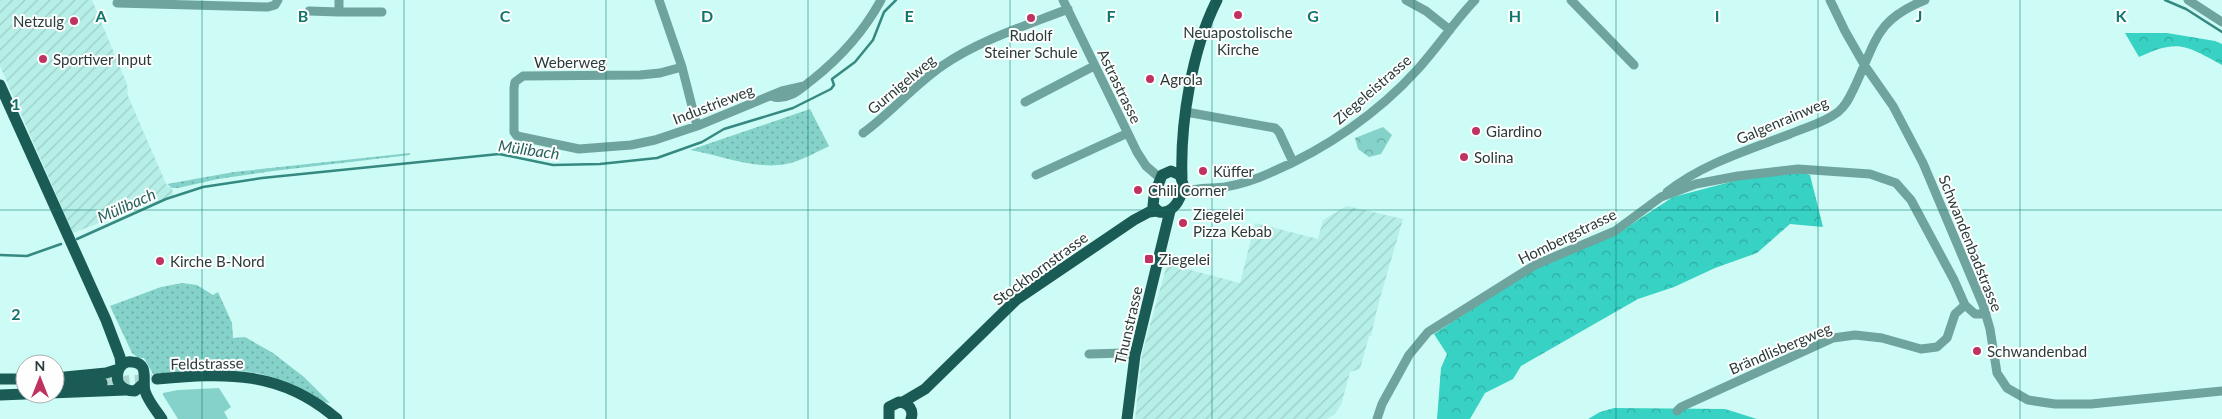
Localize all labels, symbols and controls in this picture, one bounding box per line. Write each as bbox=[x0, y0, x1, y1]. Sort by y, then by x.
text: A bbox=[94, 6, 107, 25]
text: B bbox=[298, 6, 308, 25]
text: C bbox=[500, 6, 511, 25]
text: D bbox=[701, 6, 713, 25]
text: E bbox=[904, 6, 914, 25]
text: F bbox=[1106, 6, 1116, 25]
text: G bbox=[1307, 6, 1319, 25]
text: H bbox=[1509, 6, 1521, 25]
text: I bbox=[1715, 6, 1719, 25]
text: J bbox=[1916, 6, 1922, 25]
text: K bbox=[2116, 6, 2128, 25]
marker: Neuapostolische Kirche bbox=[1232, 9, 1244, 21]
place label: Netzulg bbox=[13, 12, 64, 30]
marker: Rudolf Steiner Schule bbox=[1025, 12, 1037, 24]
marker: Netzulg bbox=[68, 15, 80, 27]
place label: Neuapostolische Kirche bbox=[1183, 23, 1293, 58]
place label: Rudolf Steiner Schule bbox=[984, 26, 1078, 61]
street label: Astrastrasse bbox=[1094, 46, 1146, 126]
place label: Sportiver Input bbox=[53, 50, 152, 68]
street label: Gurnigelweg bbox=[863, 50, 939, 118]
street label: Ziegeleistrasse bbox=[1330, 50, 1414, 128]
marker: Sportiver Input bbox=[37, 53, 49, 65]
street label: Weberweg bbox=[534, 53, 606, 71]
place label: Agrola bbox=[1160, 70, 1203, 88]
marker: Agrola bbox=[1144, 73, 1156, 85]
street label: Industrieweg bbox=[670, 80, 756, 128]
street label: Galgenrainweg bbox=[1733, 92, 1831, 147]
text: 1 bbox=[11, 94, 21, 113]
place label: Giardino bbox=[1486, 122, 1542, 140]
marker: Giardino bbox=[1470, 125, 1482, 137]
water label: Mülibach bbox=[497, 135, 561, 163]
place label: Solina bbox=[1474, 148, 1514, 166]
marker: Solina bbox=[1458, 151, 1470, 163]
place label: Küffer bbox=[1213, 162, 1255, 180]
marker: Küffer bbox=[1197, 165, 1209, 177]
street label: Schwandenbadstrasse bbox=[1935, 172, 2007, 314]
place label: Chili Corner bbox=[1148, 181, 1227, 199]
water label: Mülibach bbox=[94, 184, 158, 226]
marker: Chili Corner bbox=[1132, 184, 1144, 196]
street label: Hombergstrasse bbox=[1515, 204, 1619, 268]
place label: Ziegelei Pizza Kebab bbox=[1193, 205, 1272, 240]
marker: Ziegelei Pizza Kebab bbox=[1177, 217, 1189, 229]
street label: Stockhornstrasse bbox=[989, 228, 1091, 308]
place label: Ziegelei bbox=[1159, 250, 1210, 268]
place label: Kirche B-Nord bbox=[170, 252, 265, 270]
marker: Ziegelei bbox=[1143, 253, 1155, 265]
marker: Kirche B-Nord bbox=[154, 255, 166, 267]
street label: Thunstrasse bbox=[1110, 284, 1146, 366]
text: 2 bbox=[11, 304, 21, 323]
street label: Brändlisbergweg bbox=[1726, 318, 1834, 378]
place label: Schwandenbad bbox=[1987, 342, 2087, 360]
marker: Schwandenbad bbox=[1971, 345, 1983, 357]
street label: Feldstrasse bbox=[170, 353, 244, 373]
north arrow bbox=[15, 354, 65, 404]
text: N bbox=[35, 357, 45, 374]

